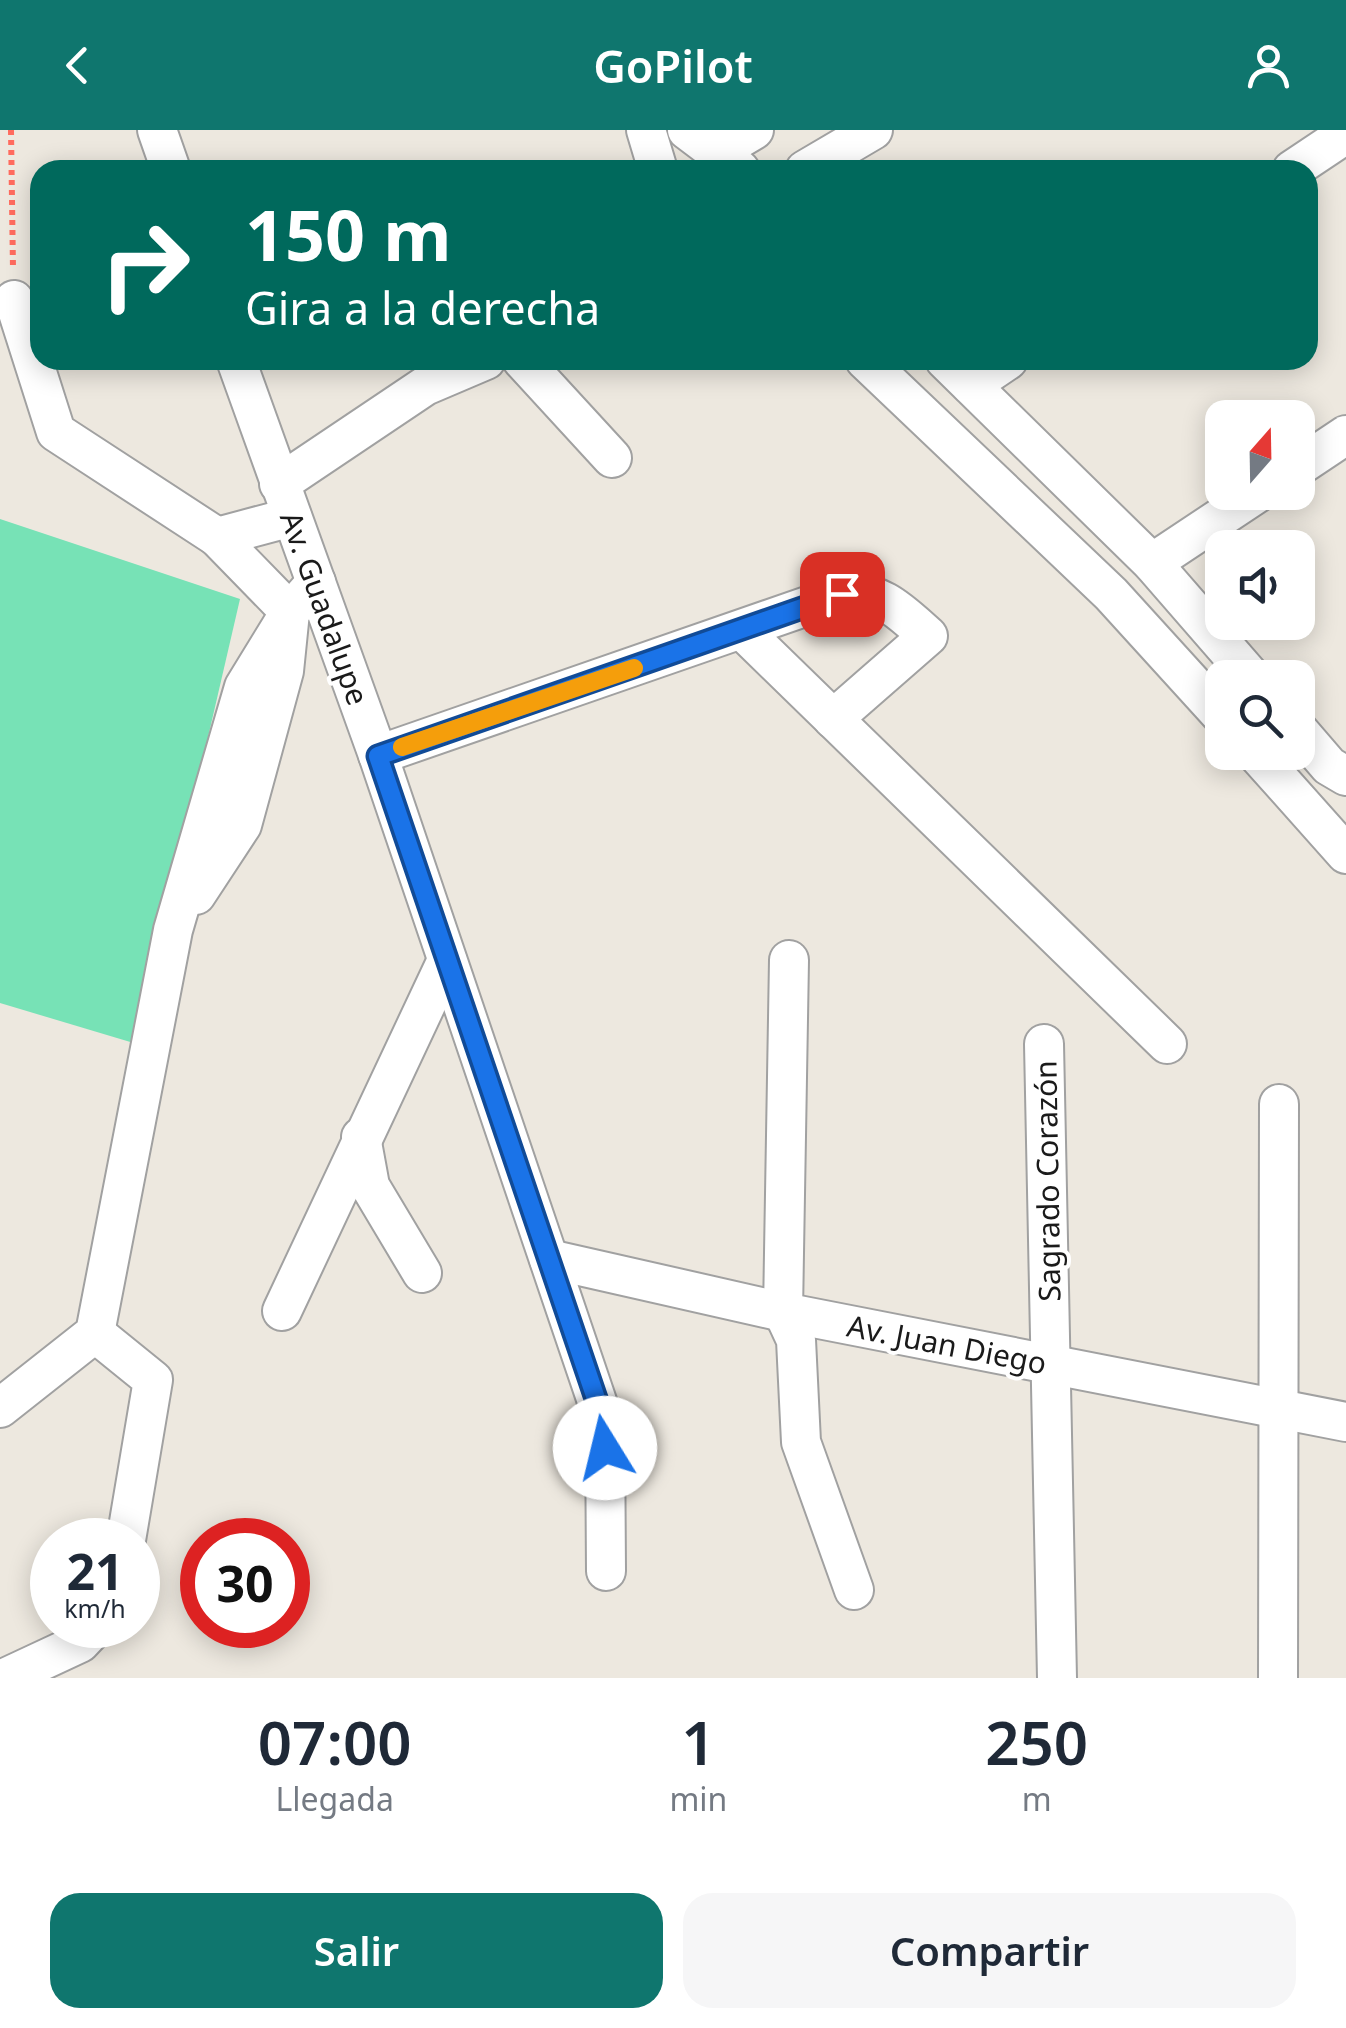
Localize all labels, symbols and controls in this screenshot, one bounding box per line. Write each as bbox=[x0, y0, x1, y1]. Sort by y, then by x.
text: GoPilot bbox=[593, 35, 753, 96]
icon: back bbox=[50, 38, 105, 93]
icon: person bbox=[1241, 38, 1296, 93]
text: 150 m bbox=[245, 186, 452, 282]
icon: right bbox=[80, 200, 210, 330]
text: Gira a la derecha bbox=[245, 277, 600, 338]
north arrow bbox=[1205, 400, 1315, 510]
map controls bbox=[1205, 400, 1315, 770]
street label: Av. Guadalupe bbox=[271, 506, 379, 710]
button: sound bbox=[1205, 530, 1315, 640]
pin bbox=[800, 552, 885, 637]
icon: arrive bbox=[815, 567, 870, 622]
button: search bbox=[1205, 660, 1315, 770]
street label: Sagrado Corazón bbox=[1024, 1060, 1070, 1302]
street label: Av. Juan Diego bbox=[844, 1305, 1050, 1383]
position arrow bbox=[553, 1396, 657, 1500]
speed limit sign: 30 bbox=[180, 1518, 310, 1648]
text: 21 bbox=[66, 1537, 124, 1605]
text: km/h bbox=[64, 1591, 126, 1625]
text: 07:00 bbox=[258, 1701, 412, 1783]
text: 1 bbox=[681, 1701, 716, 1783]
text: 250 bbox=[985, 1701, 1088, 1783]
text: Llegada bbox=[276, 1777, 394, 1820]
text: min bbox=[669, 1777, 727, 1820]
text: m bbox=[1022, 1777, 1052, 1820]
button: Salir bbox=[50, 1893, 663, 2008]
button: Compartir bbox=[683, 1893, 1296, 2008]

